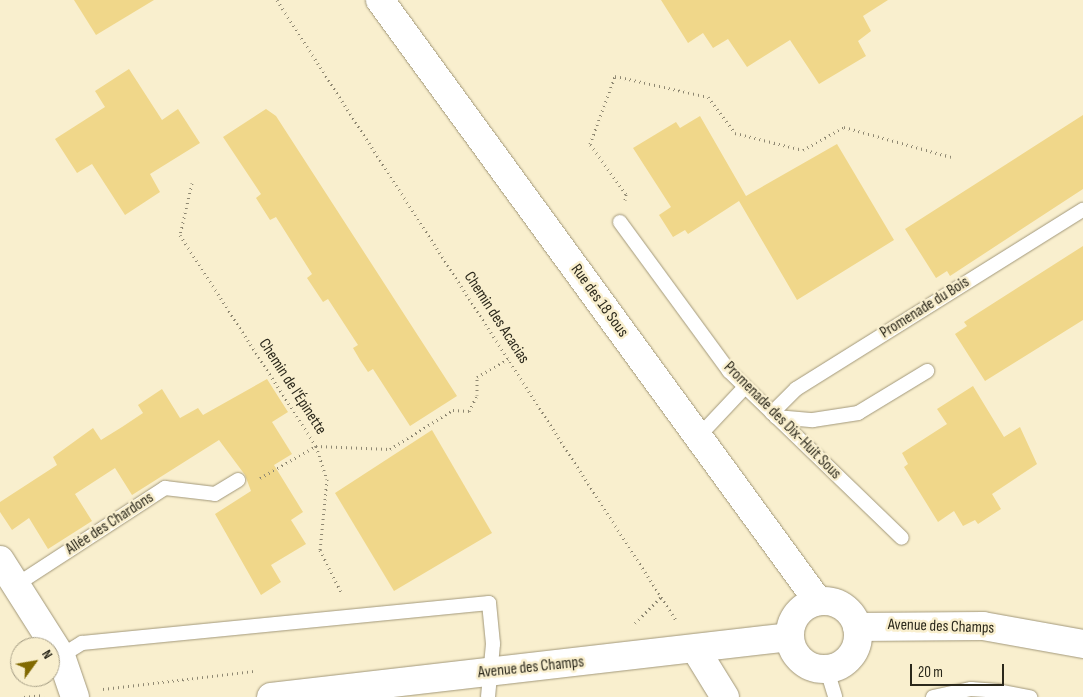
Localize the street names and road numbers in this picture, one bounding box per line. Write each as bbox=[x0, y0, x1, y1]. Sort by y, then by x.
street label: Rue des 18 Sous bbox=[566, 261, 632, 341]
street label: Chemin des Acacias bbox=[459, 268, 533, 368]
street label: Promenade du Bois bbox=[877, 273, 973, 343]
street label: Chemin de l'Épinette bbox=[254, 336, 330, 438]
street label: Promenade des Dix-Huit Sous bbox=[719, 358, 845, 484]
street label: Allée des Chardons bbox=[62, 488, 158, 560]
street label: Avenue des Champs bbox=[887, 616, 995, 638]
street label: Avenue des Champs bbox=[477, 653, 585, 683]

